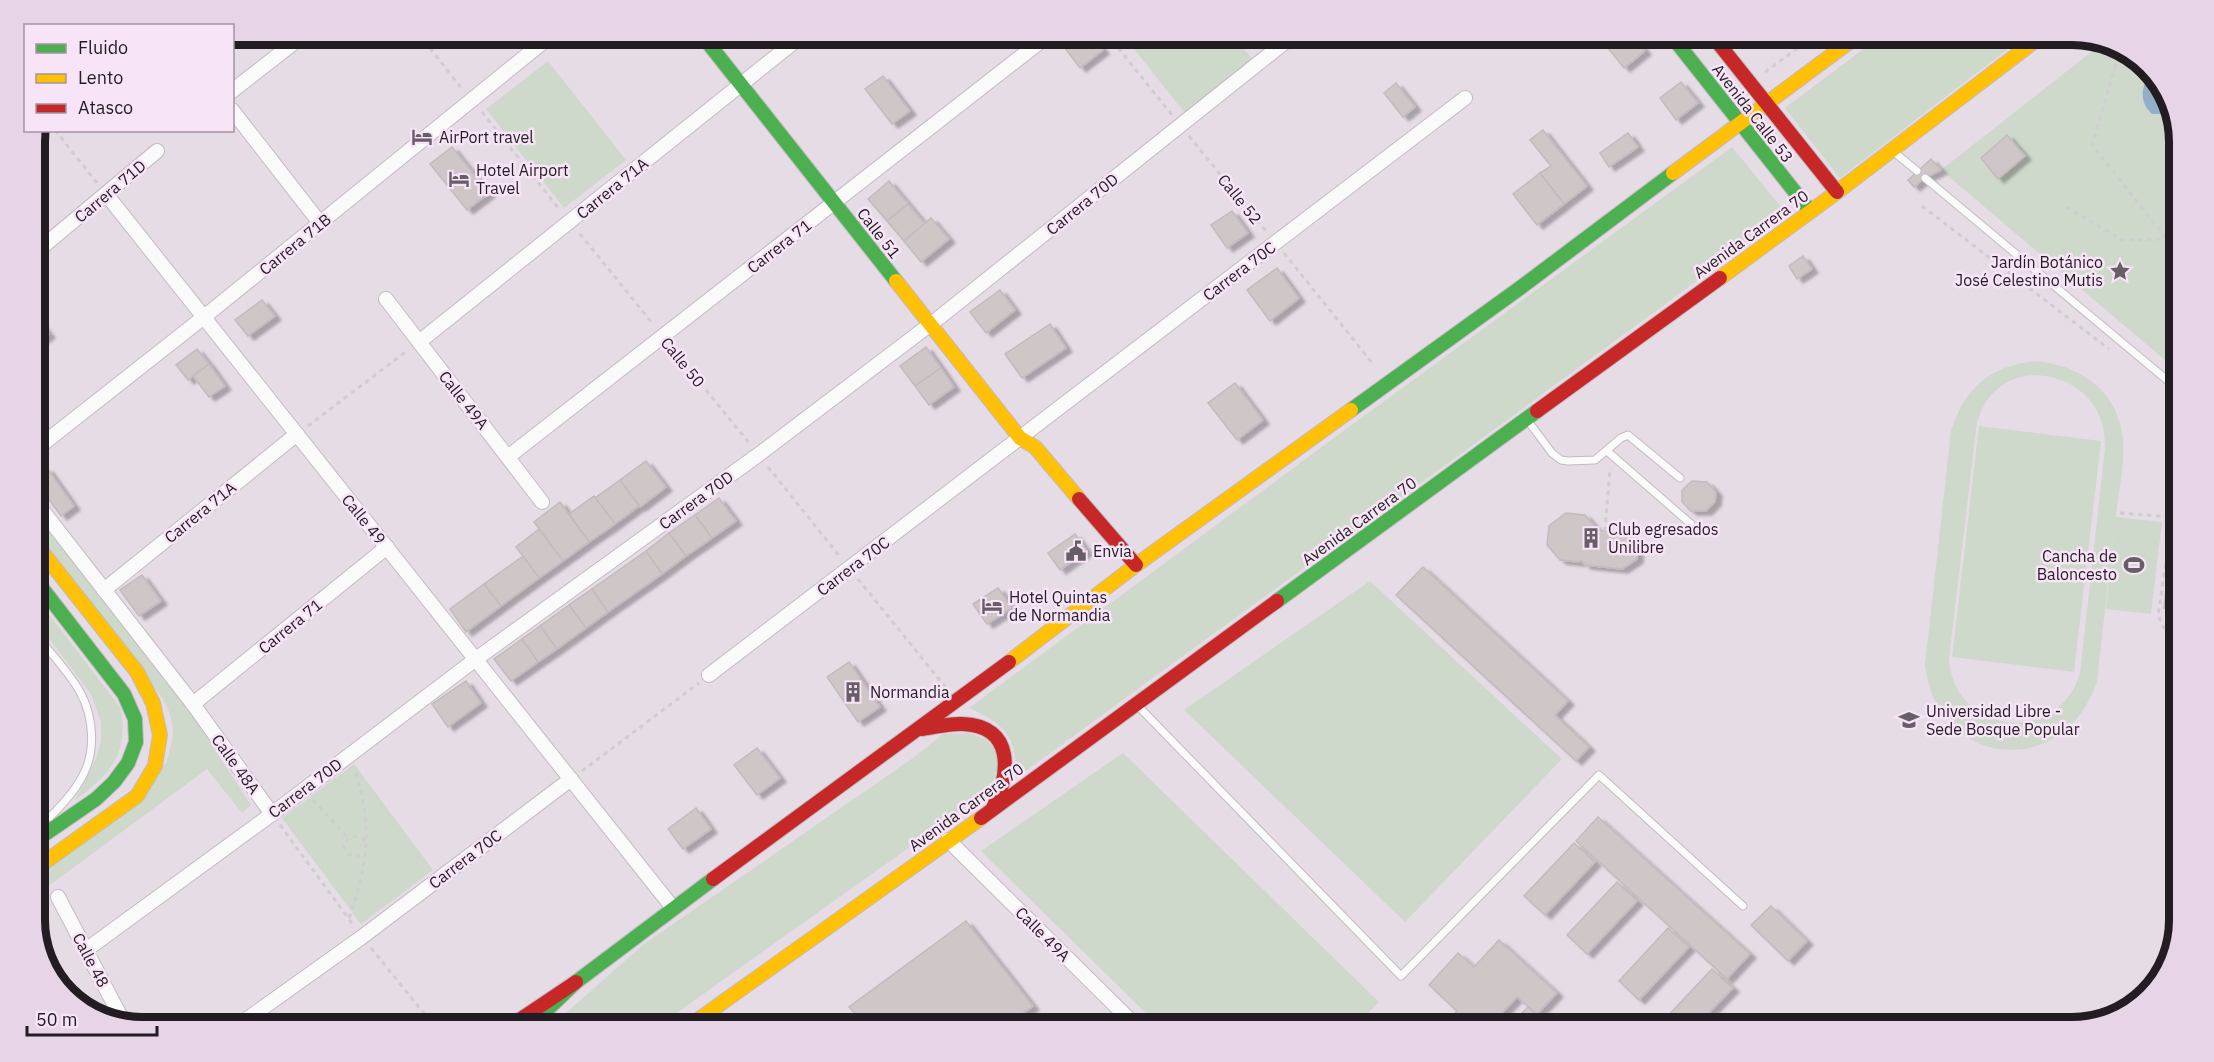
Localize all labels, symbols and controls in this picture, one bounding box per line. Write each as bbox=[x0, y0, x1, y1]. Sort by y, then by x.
legend bbox=[24, 24, 234, 132]
text: Fluido bbox=[78, 36, 128, 59]
street label: Avenida Calle 53 bbox=[1708, 60, 1798, 166]
text: Lento bbox=[78, 66, 123, 89]
text: Atasco bbox=[78, 96, 133, 119]
hotel icon: AirPort travel bbox=[410, 125, 434, 149]
place label: AirPort travel bbox=[439, 127, 534, 147]
street label: Carrera 71A bbox=[572, 153, 652, 223]
street label: Carrera 71D bbox=[70, 155, 150, 227]
place label: Hotel Airport Travel bbox=[476, 160, 569, 198]
hotel icon: Hotel Airport Travel bbox=[447, 167, 471, 191]
street label: Carrera 70D bbox=[1042, 169, 1122, 239]
street label: Calle 52 bbox=[1214, 170, 1266, 228]
street label: Avenida Carrera 70 bbox=[1690, 186, 1812, 282]
street label: Calle 51 bbox=[853, 204, 905, 262]
street label: Carrera 71B bbox=[255, 209, 335, 279]
street label: Carrera 71 bbox=[743, 215, 815, 277]
street label: Carrera 70C bbox=[1199, 237, 1279, 305]
place label: Jardín Botánico José Celestino Mutis bbox=[1955, 252, 2103, 290]
place icon: Jardín Botánico José Celestino Mutis bbox=[2108, 259, 2132, 283]
street label: Calle 50 bbox=[657, 333, 709, 391]
street label: Calle 49A bbox=[435, 367, 493, 433]
street label: Carrera 70D bbox=[655, 466, 737, 534]
street label: Avenida Carrera 70 bbox=[1298, 473, 1420, 569]
street label: Carrera 71A bbox=[160, 477, 240, 547]
street label: Calle 49 bbox=[338, 490, 390, 548]
place label: Club egresados Unilibre bbox=[1608, 519, 1719, 557]
building icon: Club egresados Unilibre bbox=[1579, 526, 1603, 550]
street label: Carrera 70C bbox=[813, 532, 893, 600]
public building icon: Envia bbox=[1064, 539, 1088, 563]
place label: Envia bbox=[1093, 541, 1132, 561]
place label: Cancha de Baloncesto bbox=[2037, 546, 2117, 584]
sports icon: Cancha de Baloncesto bbox=[2122, 553, 2146, 577]
place label: Hotel Quintas de Normandia bbox=[1009, 587, 1111, 625]
street label: Carrera 71 bbox=[254, 594, 326, 658]
hotel icon: Hotel Quintas de Normandia bbox=[980, 594, 1004, 618]
building icon: Normandia bbox=[841, 680, 865, 704]
place label: Normandia bbox=[870, 682, 950, 702]
place label: Universidad Libre - Sede Bosque Popular bbox=[1926, 701, 2080, 739]
school or university icon: Universidad Libre - Sede Bosque Popular bbox=[1897, 708, 1921, 732]
street label: Calle 48A bbox=[208, 730, 264, 798]
street label: Carrera 70D bbox=[264, 754, 346, 822]
street label: Avenida Carrera 70 bbox=[905, 759, 1027, 855]
street label: Carrera 70C bbox=[425, 825, 505, 893]
street label: Calle 49A bbox=[1011, 902, 1075, 966]
street label: Calle 48 bbox=[68, 929, 114, 991]
scale bar bbox=[27, 999, 158, 1037]
text: 50 m bbox=[36, 1008, 78, 1031]

